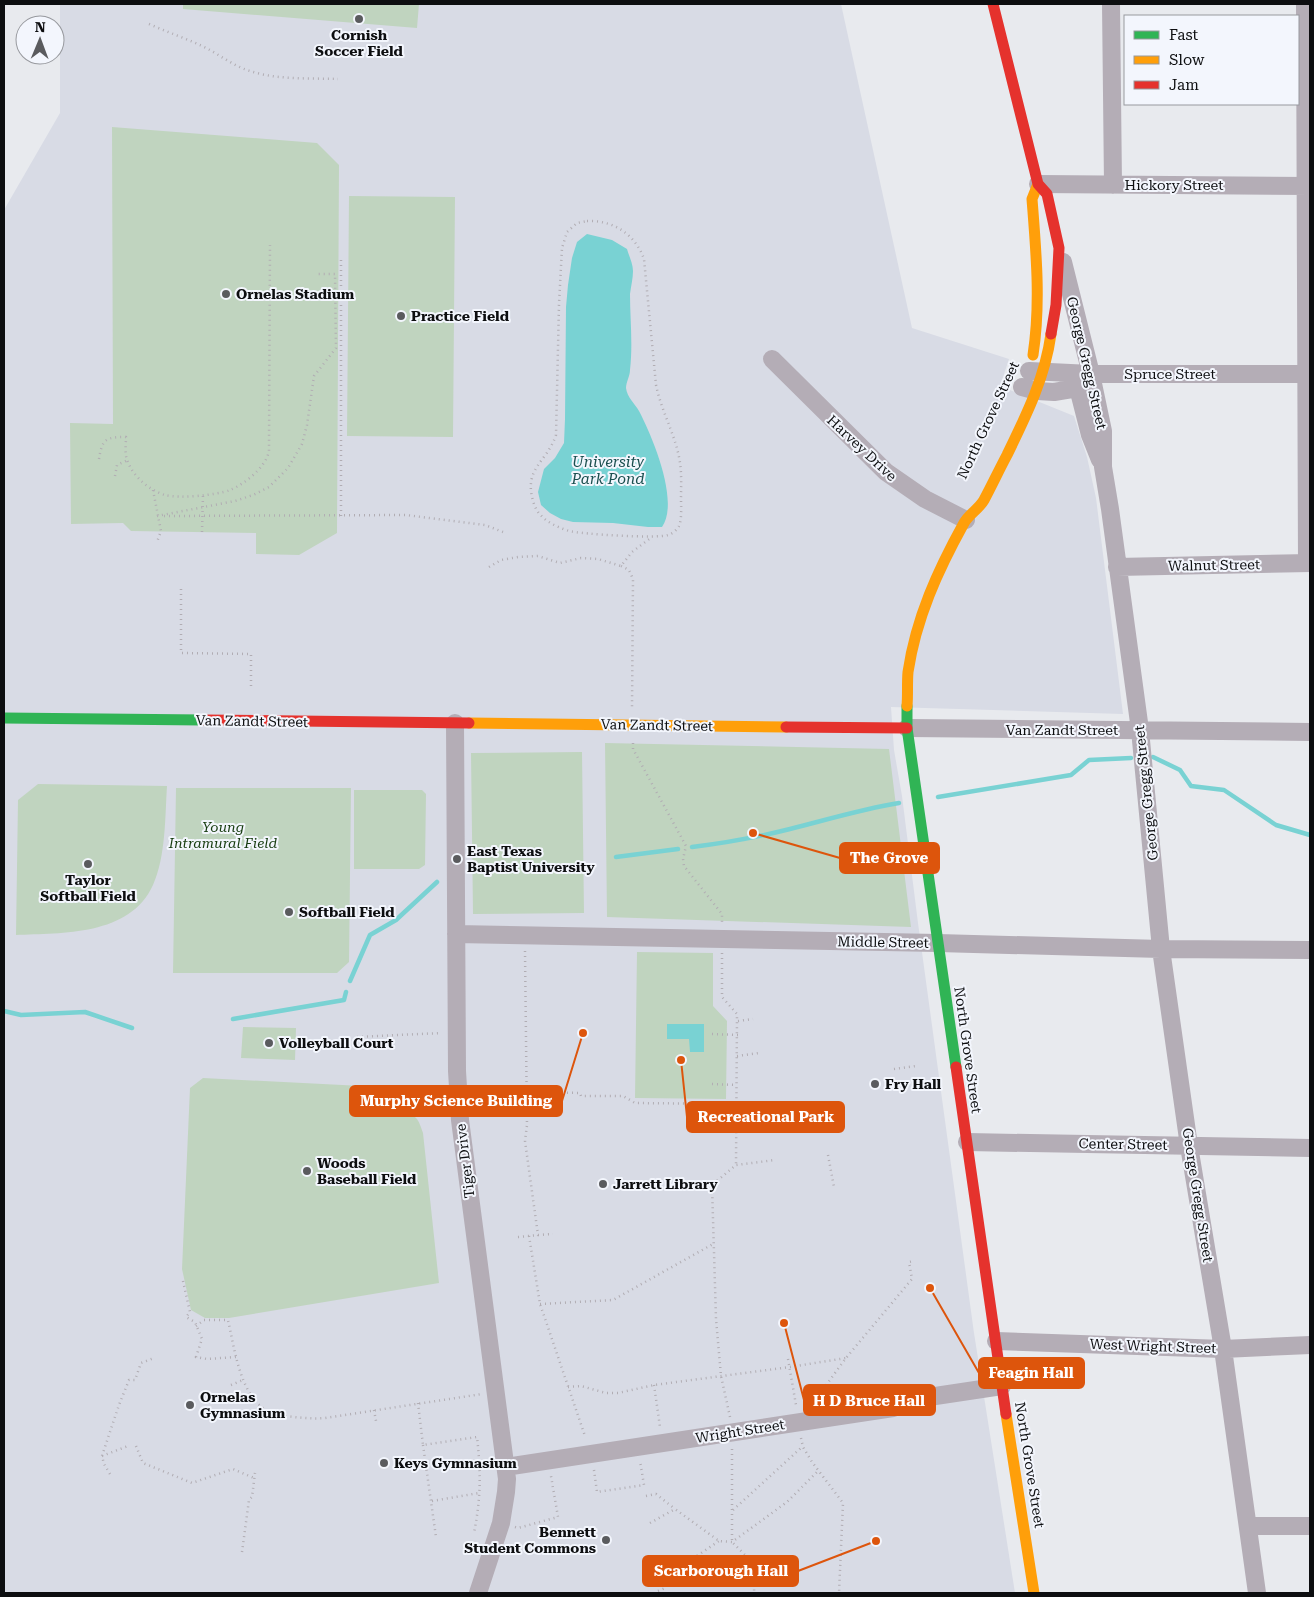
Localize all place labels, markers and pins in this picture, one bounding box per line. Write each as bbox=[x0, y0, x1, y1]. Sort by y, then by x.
marker: Cornish Soccer Field bbox=[353, 13, 365, 25]
place label: Cornish Soccer Field bbox=[315, 27, 404, 59]
place label: Ornelas Stadium bbox=[236, 286, 355, 302]
marker: Ornelas Stadium bbox=[220, 288, 232, 300]
place label: Practice Field bbox=[411, 308, 510, 324]
marker: Practice Field bbox=[395, 310, 407, 322]
place label: East Texas Baptist University bbox=[467, 843, 595, 875]
callout: The Grove bbox=[840, 843, 939, 873]
marker: East Texas Baptist University bbox=[451, 853, 463, 865]
marker: Taylor Softball Field bbox=[82, 858, 94, 870]
place label: Taylor Softball Field bbox=[40, 872, 137, 904]
place label: Softball Field bbox=[299, 904, 395, 920]
marker: Softball Field bbox=[283, 906, 295, 918]
place label: Volleyball Court bbox=[279, 1035, 394, 1051]
marker: Volleyball Court bbox=[263, 1037, 275, 1049]
place label: Fry Hall bbox=[885, 1076, 942, 1092]
marker: Fry Hall bbox=[869, 1078, 881, 1090]
callout: Murphy Science Building bbox=[350, 1086, 562, 1116]
callout: Recreational Park bbox=[687, 1102, 844, 1132]
place label: Woods Baseball Field bbox=[317, 1155, 417, 1187]
marker: Woods Baseball Field bbox=[301, 1165, 313, 1177]
place label: Jarrett Library bbox=[613, 1176, 718, 1192]
marker: Jarrett Library bbox=[597, 1178, 609, 1190]
callout: Feagin Hall bbox=[979, 1358, 1084, 1388]
callout: H D Bruce Hall bbox=[804, 1385, 935, 1415]
place label: Ornelas Gymnasium bbox=[200, 1389, 286, 1421]
marker: Ornelas Gymnasium bbox=[184, 1399, 196, 1411]
place label: Keys Gymnasium bbox=[394, 1455, 517, 1471]
marker: Keys Gymnasium bbox=[378, 1457, 390, 1469]
place label: Bennett Student Commons bbox=[464, 1524, 596, 1556]
marker: Bennett Student Commons bbox=[600, 1534, 612, 1546]
callout: Scarborough Hall bbox=[643, 1556, 798, 1586]

